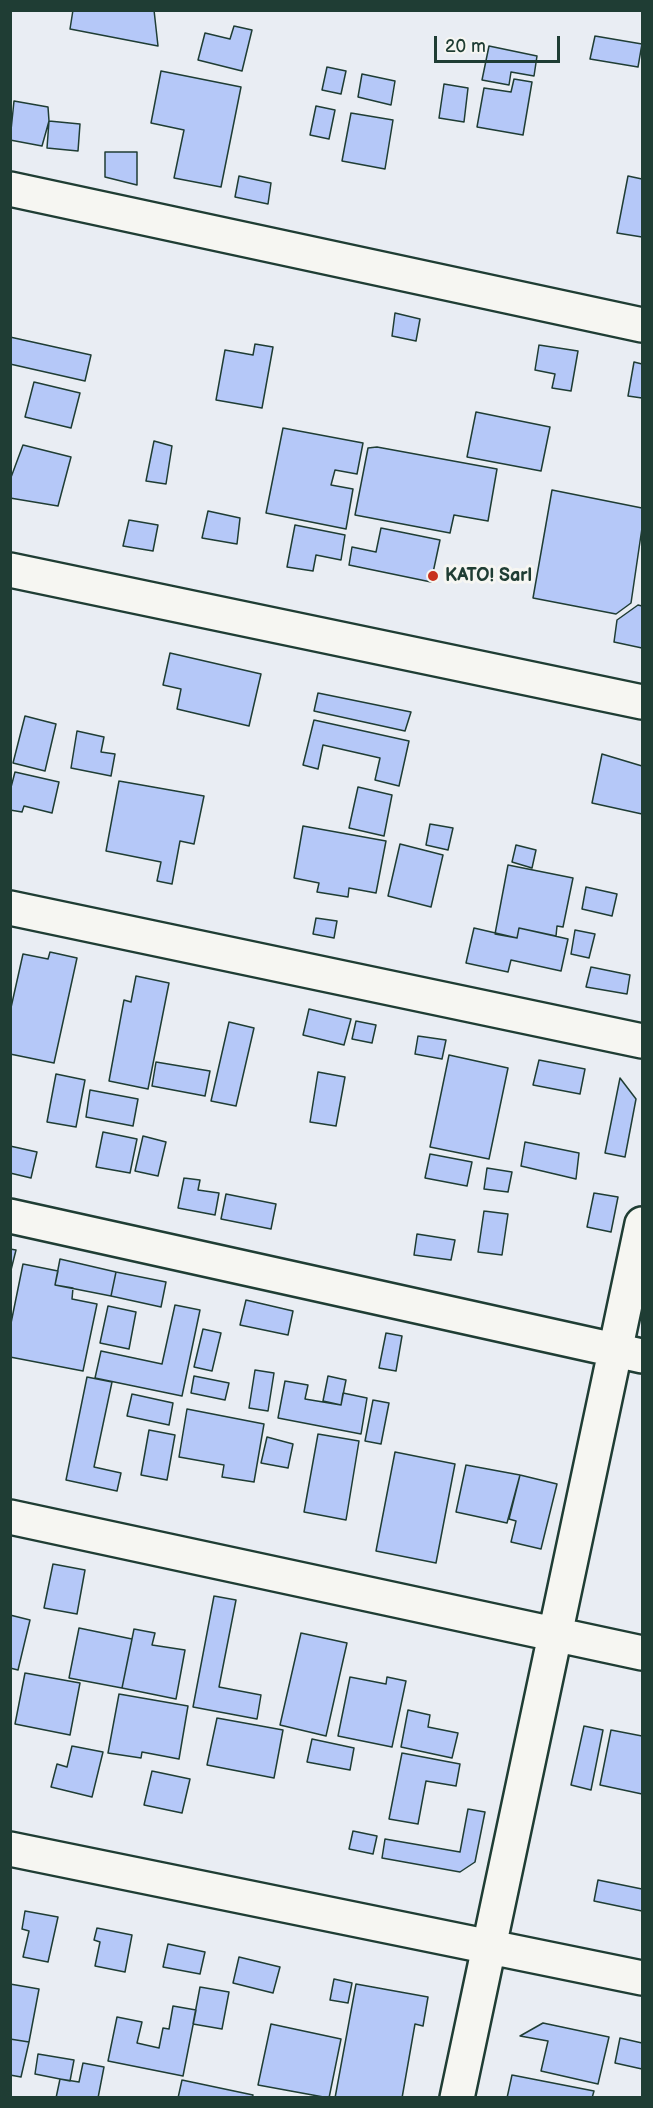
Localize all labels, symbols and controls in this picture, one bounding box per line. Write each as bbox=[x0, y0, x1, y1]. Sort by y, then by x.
scale bar bbox=[437, 24, 563, 62]
text: 20 m bbox=[445, 36, 486, 57]
place label: KATO! Sarl bbox=[445, 565, 532, 587]
marker: KATO! Sarl bbox=[426, 569, 440, 583]

